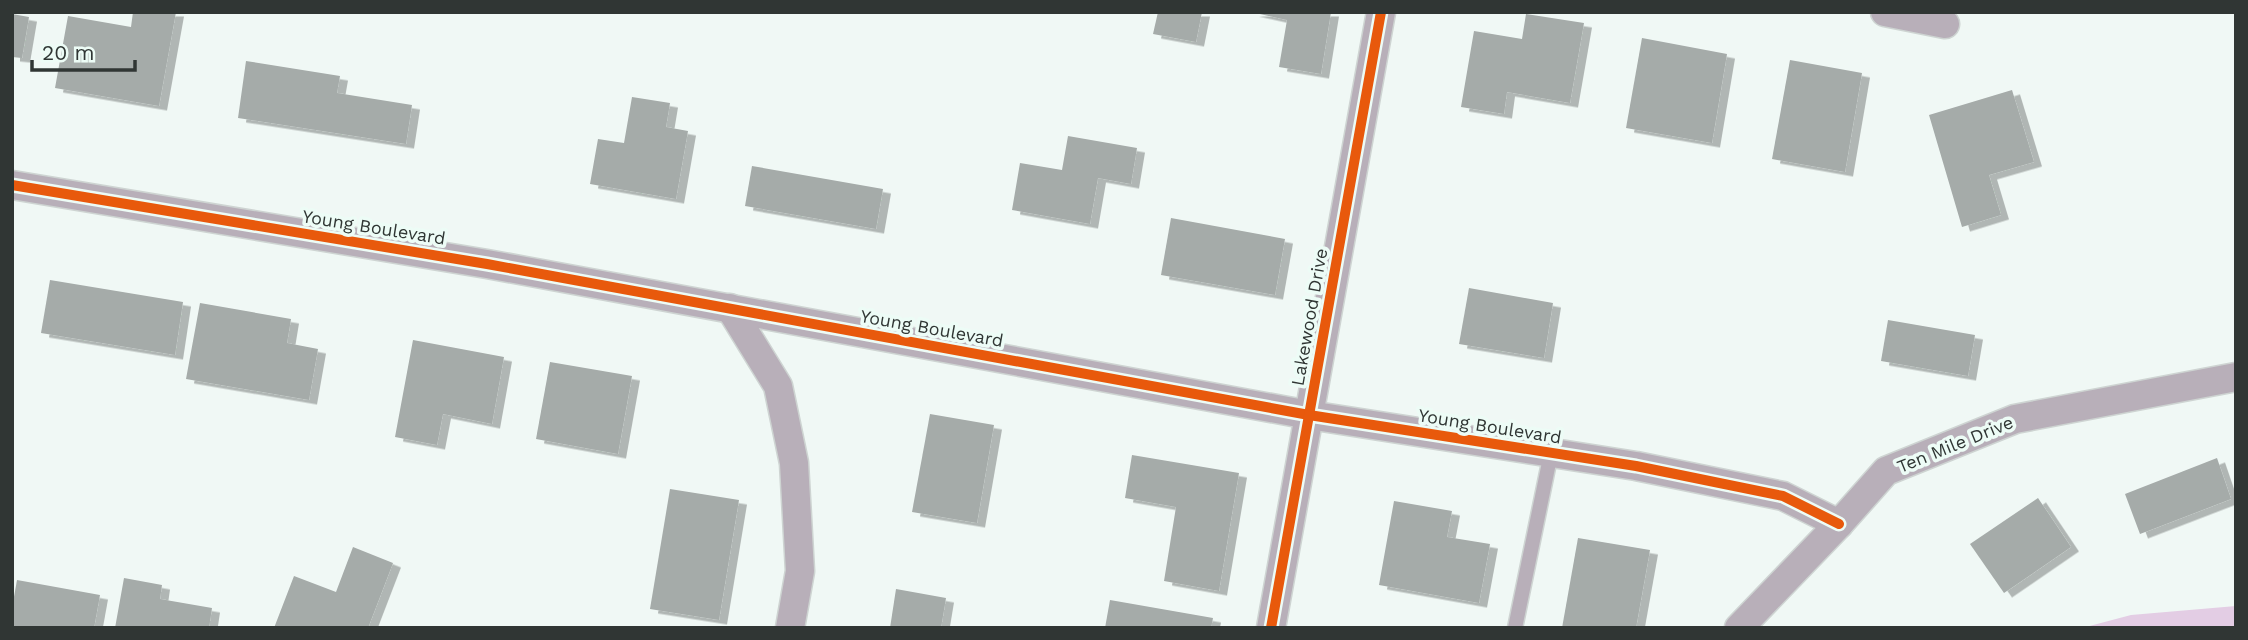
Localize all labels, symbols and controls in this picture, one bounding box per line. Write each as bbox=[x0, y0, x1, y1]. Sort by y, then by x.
scale bar bbox=[32, 28, 135, 72]
text: 20 m bbox=[42, 40, 94, 65]
street label: Young Boulevard bbox=[301, 205, 447, 249]
street label: Lakewood Drive bbox=[1287, 246, 1331, 388]
street label: Young Boulevard bbox=[859, 305, 1005, 351]
street label: Young Boulevard bbox=[1417, 404, 1563, 448]
street label: Ten Mile Drive bbox=[1894, 411, 2016, 477]

